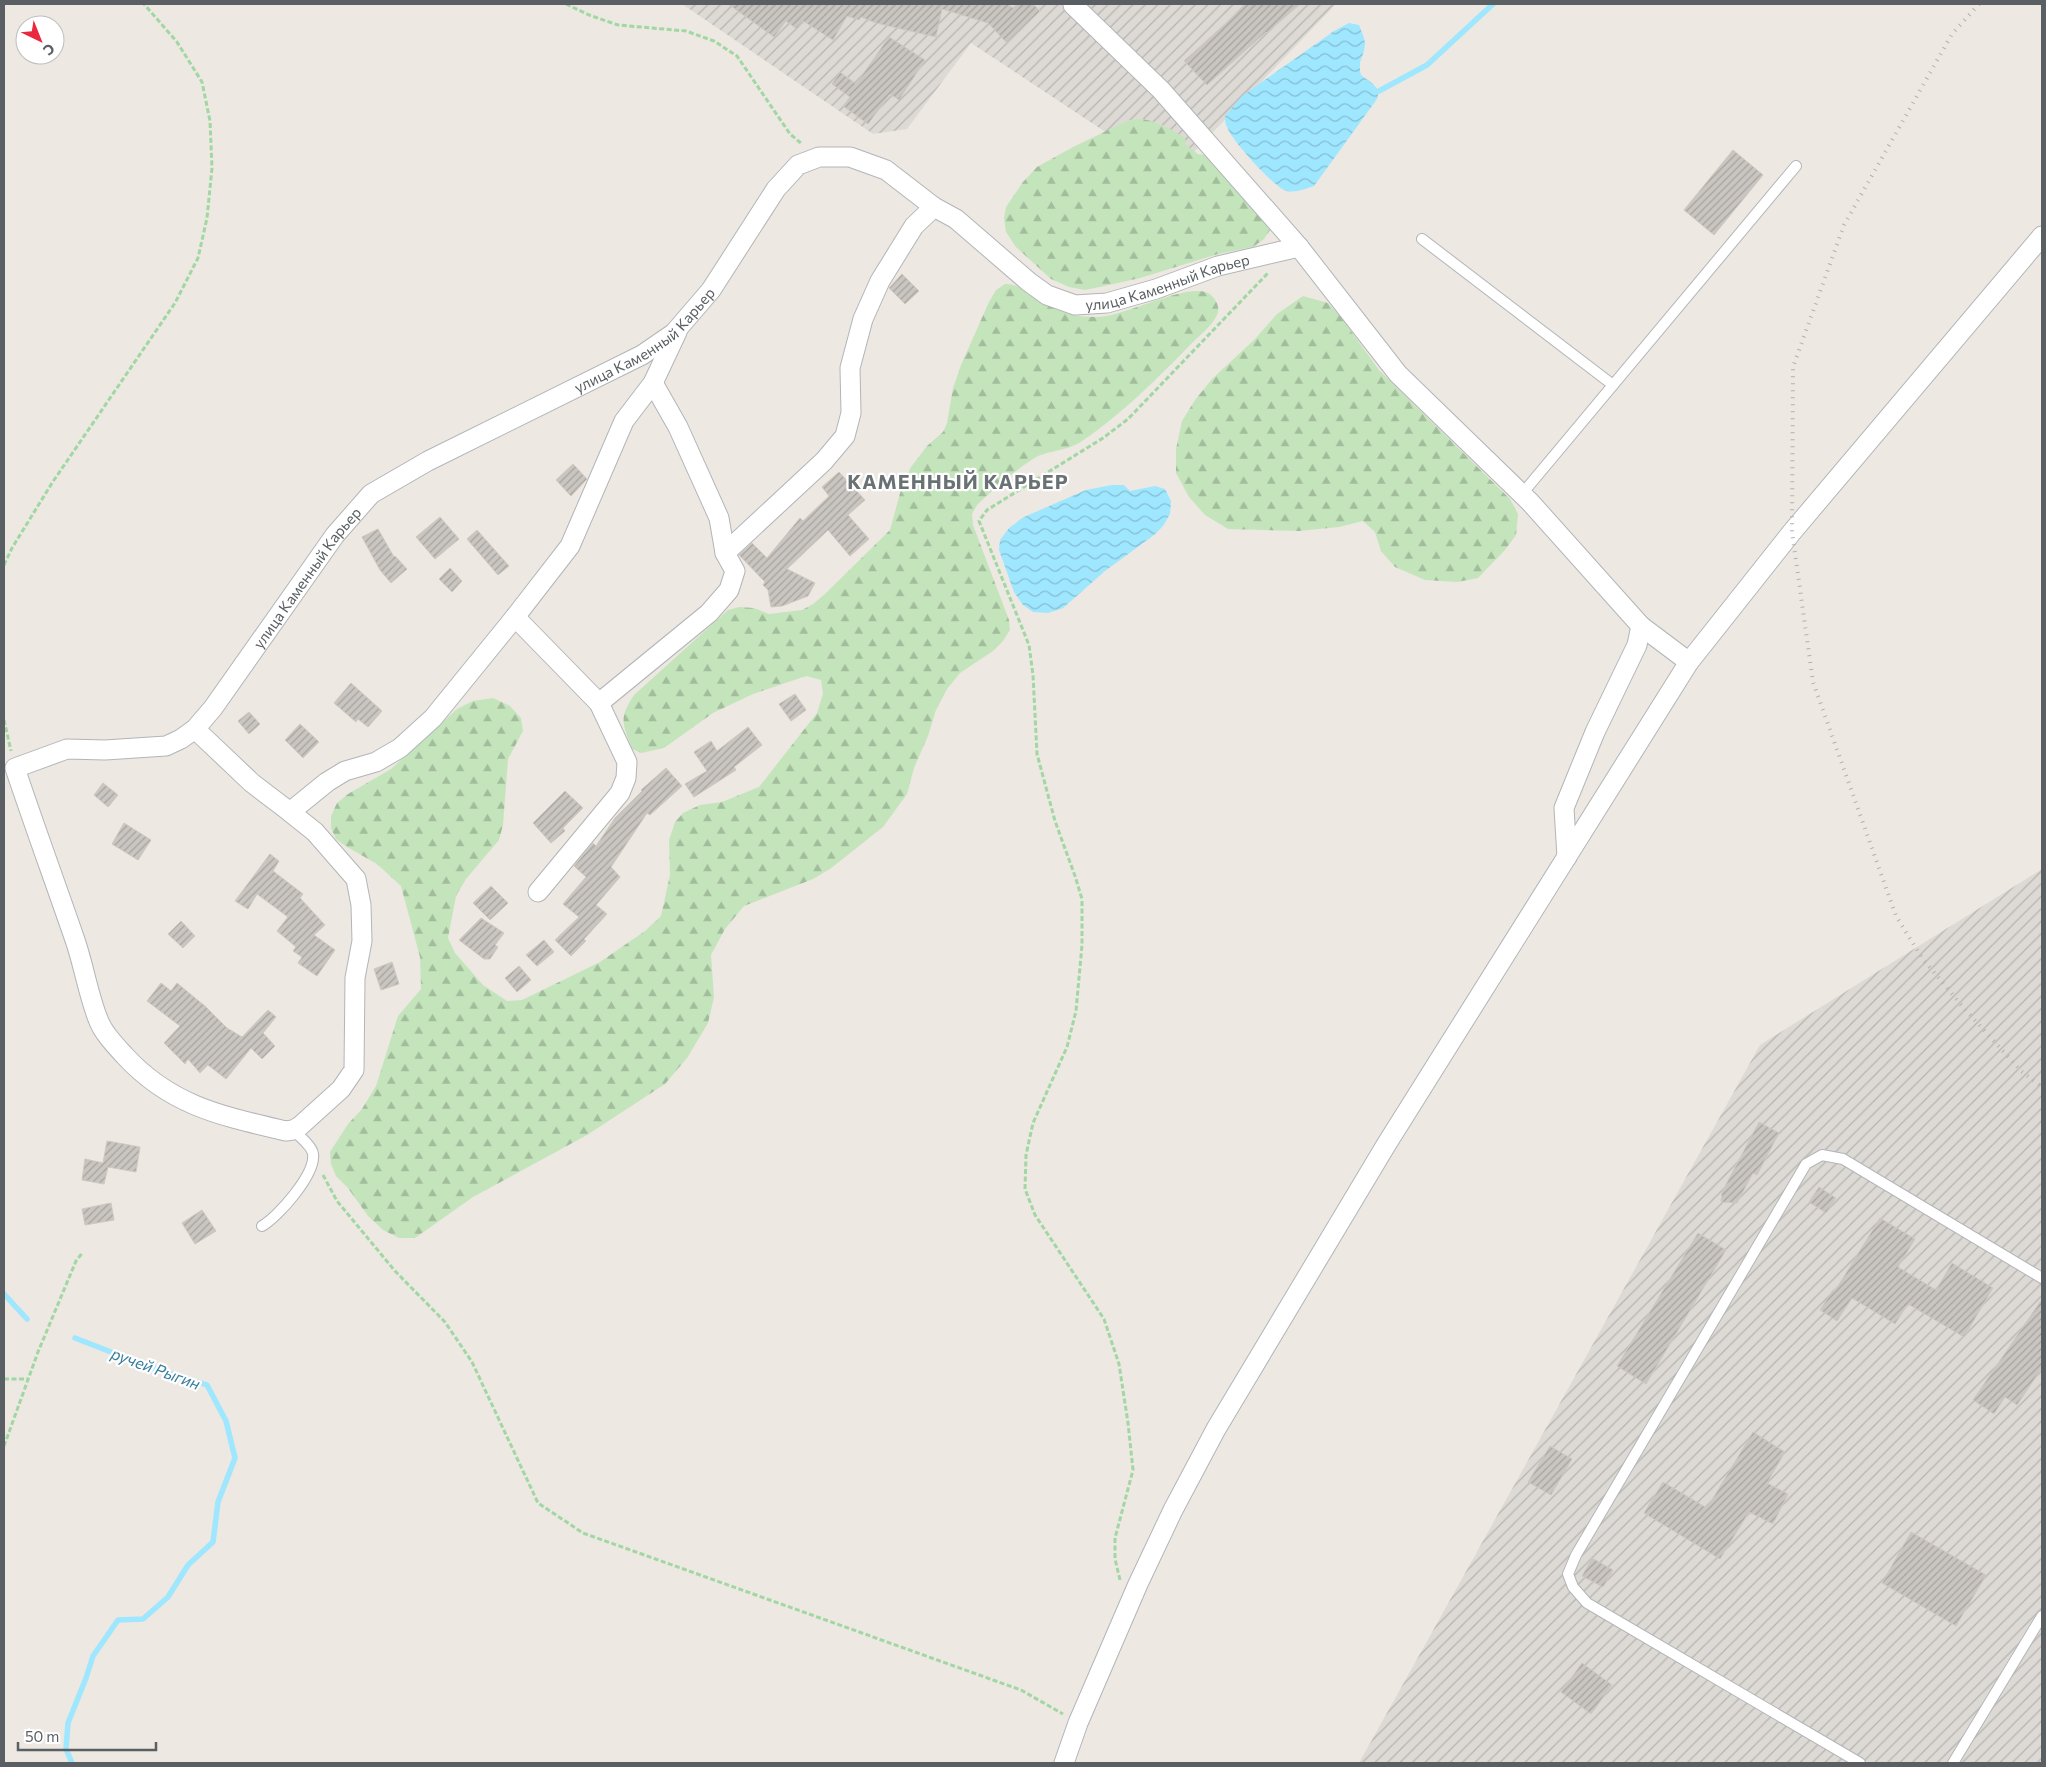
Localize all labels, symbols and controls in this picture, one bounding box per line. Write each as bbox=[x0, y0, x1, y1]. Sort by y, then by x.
north arrow bbox=[15, 15, 65, 65]
text: С bbox=[40, 40, 59, 59]
street label: улица Каменный Карьер bbox=[1085, 250, 1251, 313]
street label: улица Каменный Карьер bbox=[571, 284, 718, 396]
district label: КАМЕННЫЙ КАРЬЕР bbox=[847, 469, 1069, 493]
street label: улица Каменный Карьер bbox=[249, 503, 364, 652]
water label: ручей Рыгин bbox=[108, 1343, 203, 1393]
scale bar bbox=[18, 1720, 155, 1752]
text: 50 m bbox=[25, 1727, 59, 1745]

